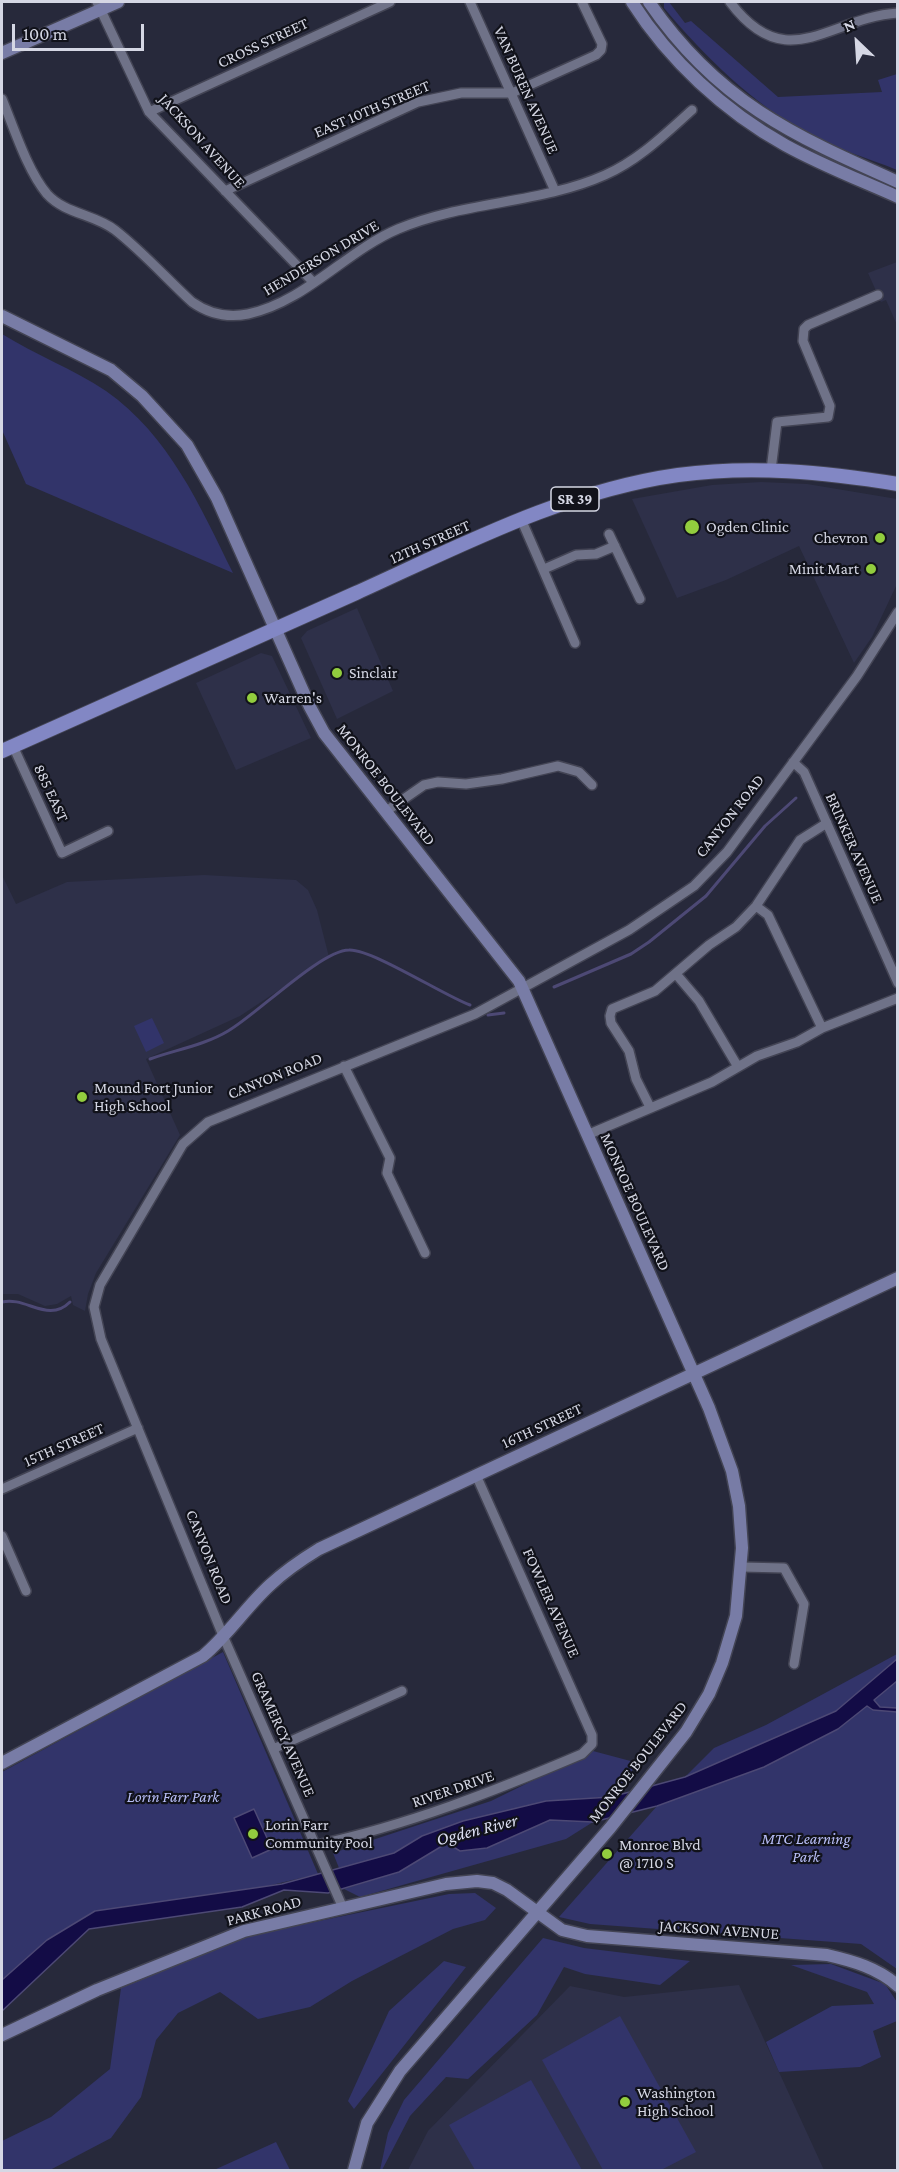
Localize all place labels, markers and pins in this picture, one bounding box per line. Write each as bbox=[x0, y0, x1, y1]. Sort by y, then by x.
place label: Ogden Clinic bbox=[706, 517, 789, 537]
marker: Ogden Clinic bbox=[683, 518, 701, 536]
place label: Chevron bbox=[814, 528, 868, 548]
marker: Chevron bbox=[873, 531, 887, 545]
place label: Minit Mart bbox=[789, 559, 859, 579]
marker: Minit Mart bbox=[864, 562, 878, 576]
place label: Sinclair bbox=[349, 663, 397, 683]
marker: Sinclair bbox=[330, 666, 344, 680]
place label: Warren's bbox=[264, 688, 322, 708]
marker: Warren's bbox=[245, 691, 259, 705]
place label: Mound Fort Junior High School bbox=[94, 1078, 213, 1116]
marker: Mound Fort Junior High School bbox=[75, 1090, 89, 1104]
place label: Lorin Farr Community Pool bbox=[265, 1815, 373, 1853]
marker: Lorin Farr Community Pool bbox=[246, 1827, 260, 1841]
place label: Monroe Blvd @ 1710 S bbox=[619, 1835, 701, 1873]
marker: Monroe Blvd @ 1710 S bbox=[600, 1847, 614, 1861]
place label: Washington High School bbox=[637, 2083, 715, 2121]
marker: Washington High School bbox=[618, 2095, 632, 2109]

